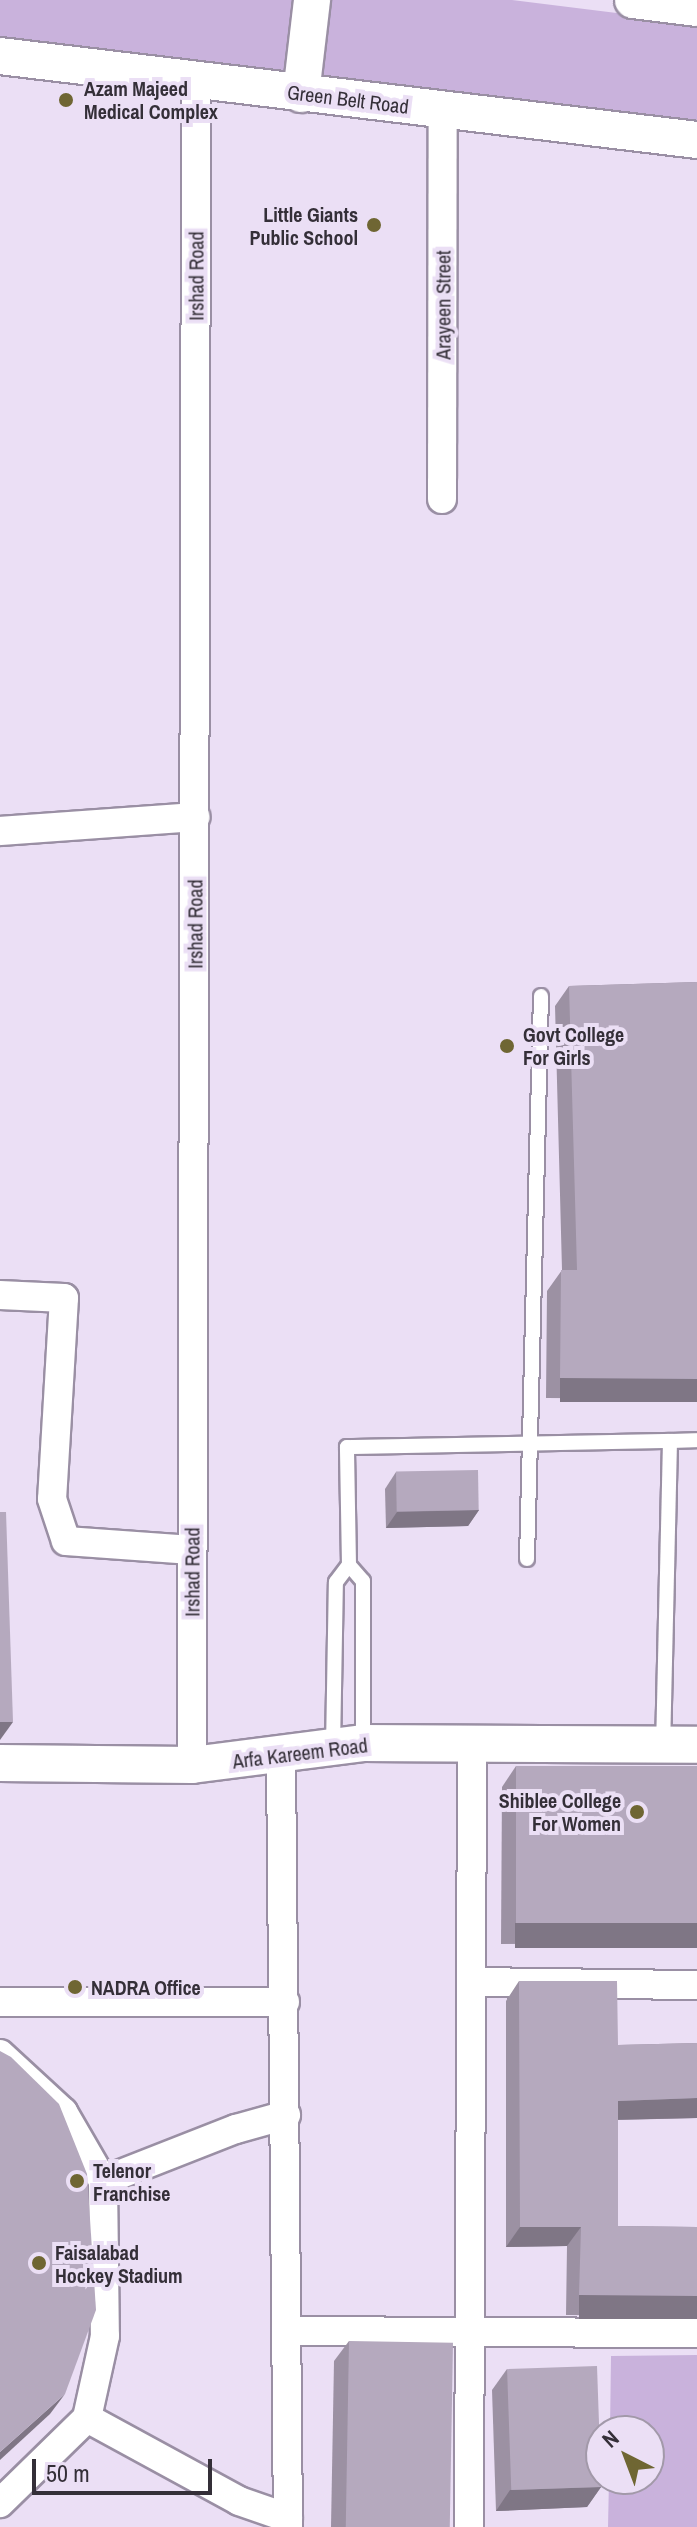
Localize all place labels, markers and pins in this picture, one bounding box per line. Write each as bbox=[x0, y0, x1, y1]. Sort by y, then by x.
place label: Azam Majeed Medical Complex bbox=[84, 76, 218, 123]
marker: Azam Majeed Medical Complex bbox=[55, 89, 77, 111]
place label: Little Giants Public School bbox=[250, 202, 358, 249]
marker: Little Giants Public School bbox=[365, 216, 383, 234]
place label: Govt College For Girls bbox=[523, 1022, 624, 1069]
marker: Govt College For Girls bbox=[498, 1037, 516, 1055]
place label: Shiblee College For Women bbox=[499, 1788, 621, 1835]
marker: Shiblee College For Women bbox=[628, 1803, 646, 1821]
place label: NADRA Office bbox=[91, 1975, 201, 1999]
marker: NADRA Office bbox=[66, 1978, 84, 1996]
place label: Telenor Franchise bbox=[93, 2158, 170, 2205]
marker: Telenor Franchise bbox=[68, 2172, 86, 2190]
place label: Faisalabad Hockey Stadium bbox=[55, 2240, 183, 2287]
marker: Faisalabad Hockey Stadium bbox=[30, 2254, 48, 2272]

